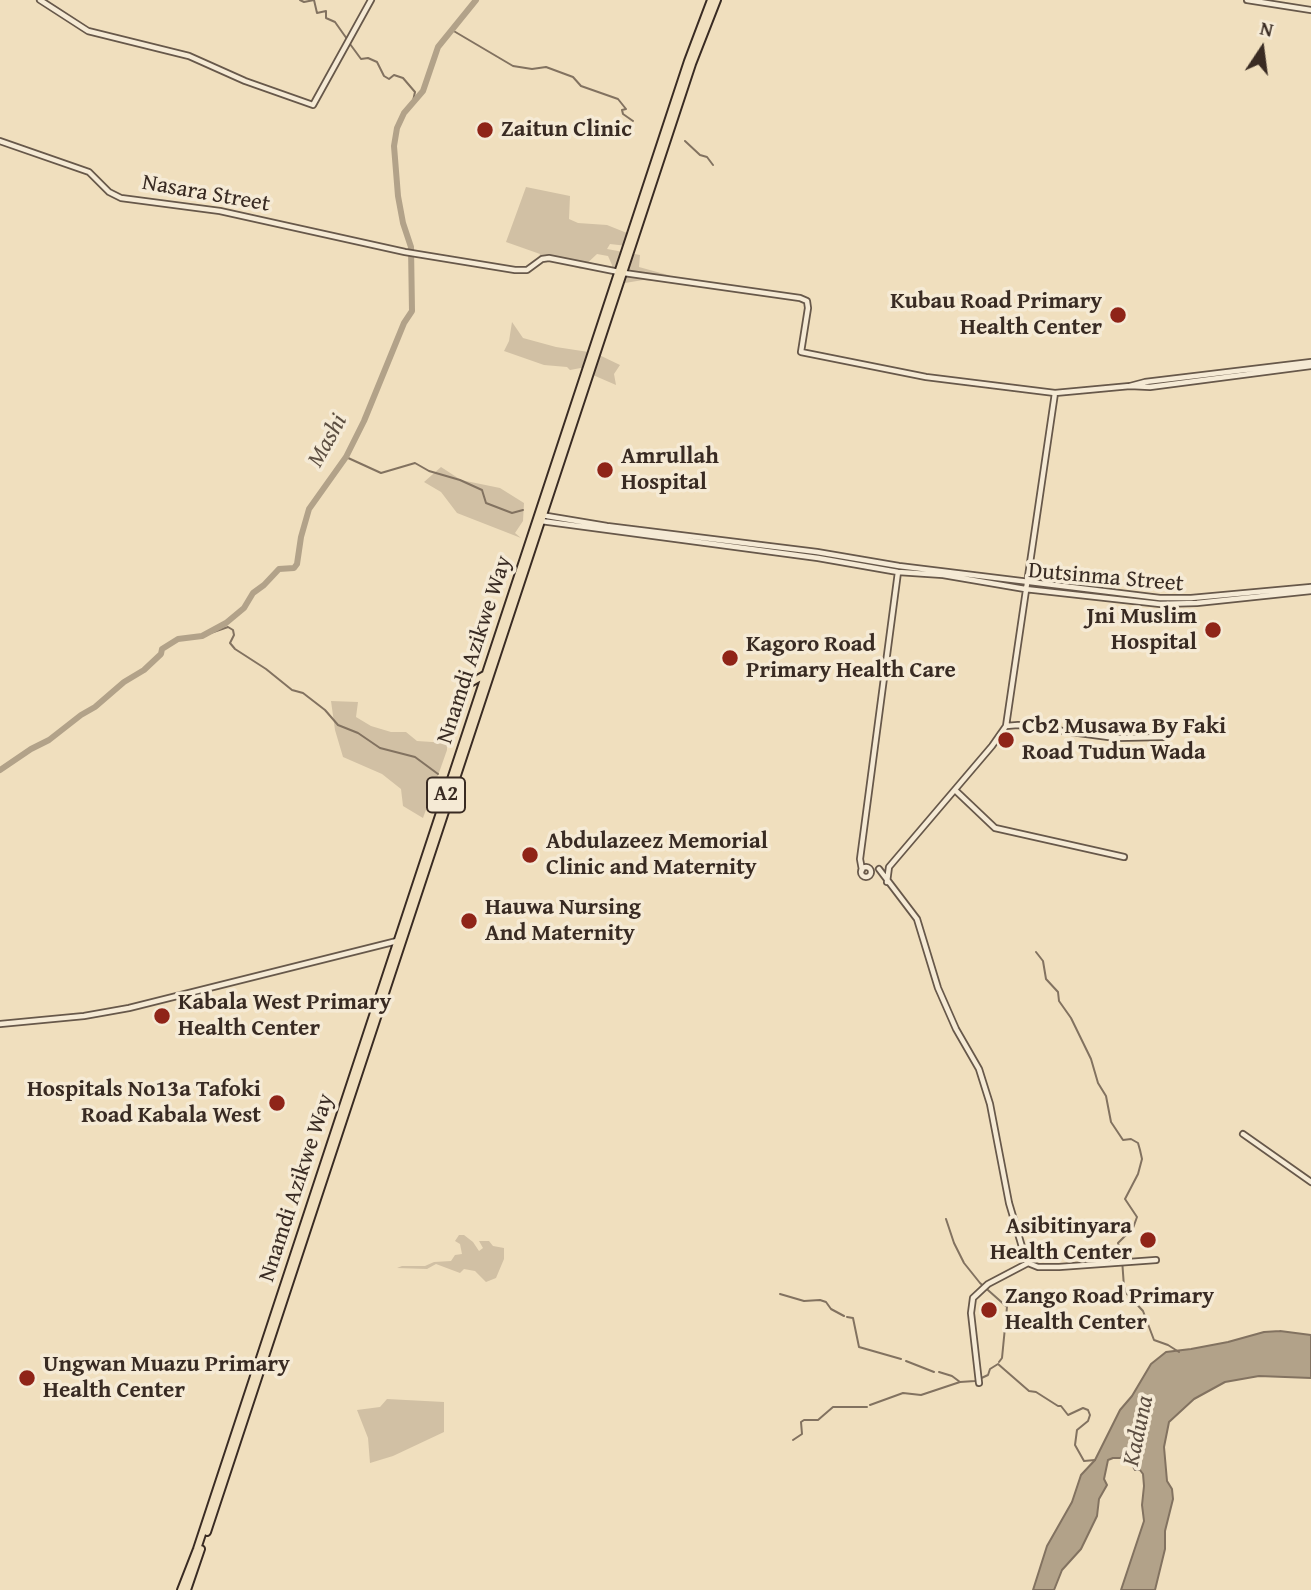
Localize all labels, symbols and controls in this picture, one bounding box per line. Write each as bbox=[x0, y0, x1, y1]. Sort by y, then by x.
text: N bbox=[1257, 13, 1276, 44]
north arrow bbox=[1227, 14, 1297, 84]
place label: Zaitun Clinic bbox=[501, 116, 632, 144]
marker: Zaitun Clinic bbox=[475, 120, 495, 140]
street label: Nasara Street bbox=[140, 169, 272, 219]
place label: Kubau Road Primary Health Center bbox=[890, 288, 1102, 342]
marker: Kubau Road Primary Health Center bbox=[1108, 305, 1128, 325]
water label: Mashi bbox=[302, 410, 354, 472]
place label: Amrullah Hospital bbox=[621, 443, 719, 497]
marker: Amrullah Hospital bbox=[595, 460, 615, 480]
street label: Nnamdi Azikwe Way bbox=[432, 552, 518, 748]
street label: Dutsinma Street bbox=[1027, 557, 1185, 599]
place label: Jni Muslim Hospital bbox=[1086, 603, 1197, 657]
marker: Jni Muslim Hospital bbox=[1203, 620, 1223, 640]
place label: Kagoro Road Primary Health Care bbox=[746, 631, 956, 685]
marker: Kagoro Road Primary Health Care bbox=[720, 648, 740, 668]
place label: Cb2 Musawa By Faki Road Tudun Wada bbox=[1022, 713, 1226, 767]
marker: Cb2 Musawa By Faki Road Tudun Wada bbox=[996, 730, 1016, 750]
road number: A2 bbox=[427, 778, 465, 812]
place label: Abdulazeez Memorial Clinic and Maternity bbox=[546, 828, 768, 882]
marker: Abdulazeez Memorial Clinic and Maternity bbox=[520, 845, 540, 865]
place label: Hauwa Nursing And Maternity bbox=[485, 894, 641, 948]
marker: Hauwa Nursing And Maternity bbox=[459, 911, 479, 931]
place label: Kabala West Primary Health Center bbox=[178, 989, 391, 1043]
marker: Kabala West Primary Health Center bbox=[152, 1006, 172, 1026]
place label: Hospitals No13a Tafoki Road Kabala West bbox=[27, 1076, 261, 1130]
street label: Nnamdi Azikwe Way bbox=[254, 1090, 340, 1286]
marker: Hospitals No13a Tafoki Road Kabala West bbox=[267, 1093, 287, 1113]
place label: Asibitinyara Health Center bbox=[990, 1213, 1132, 1267]
marker: Asibitinyara Health Center bbox=[1138, 1230, 1158, 1250]
place label: Zango Road Primary Health Center bbox=[1005, 1283, 1214, 1337]
marker: Zango Road Primary Health Center bbox=[979, 1300, 999, 1320]
place label: Ungwan Muazu Primary Health Center bbox=[43, 1351, 290, 1405]
marker: Ungwan Muazu Primary Health Center bbox=[17, 1368, 37, 1388]
water label: Kaduna bbox=[1117, 1393, 1161, 1469]

